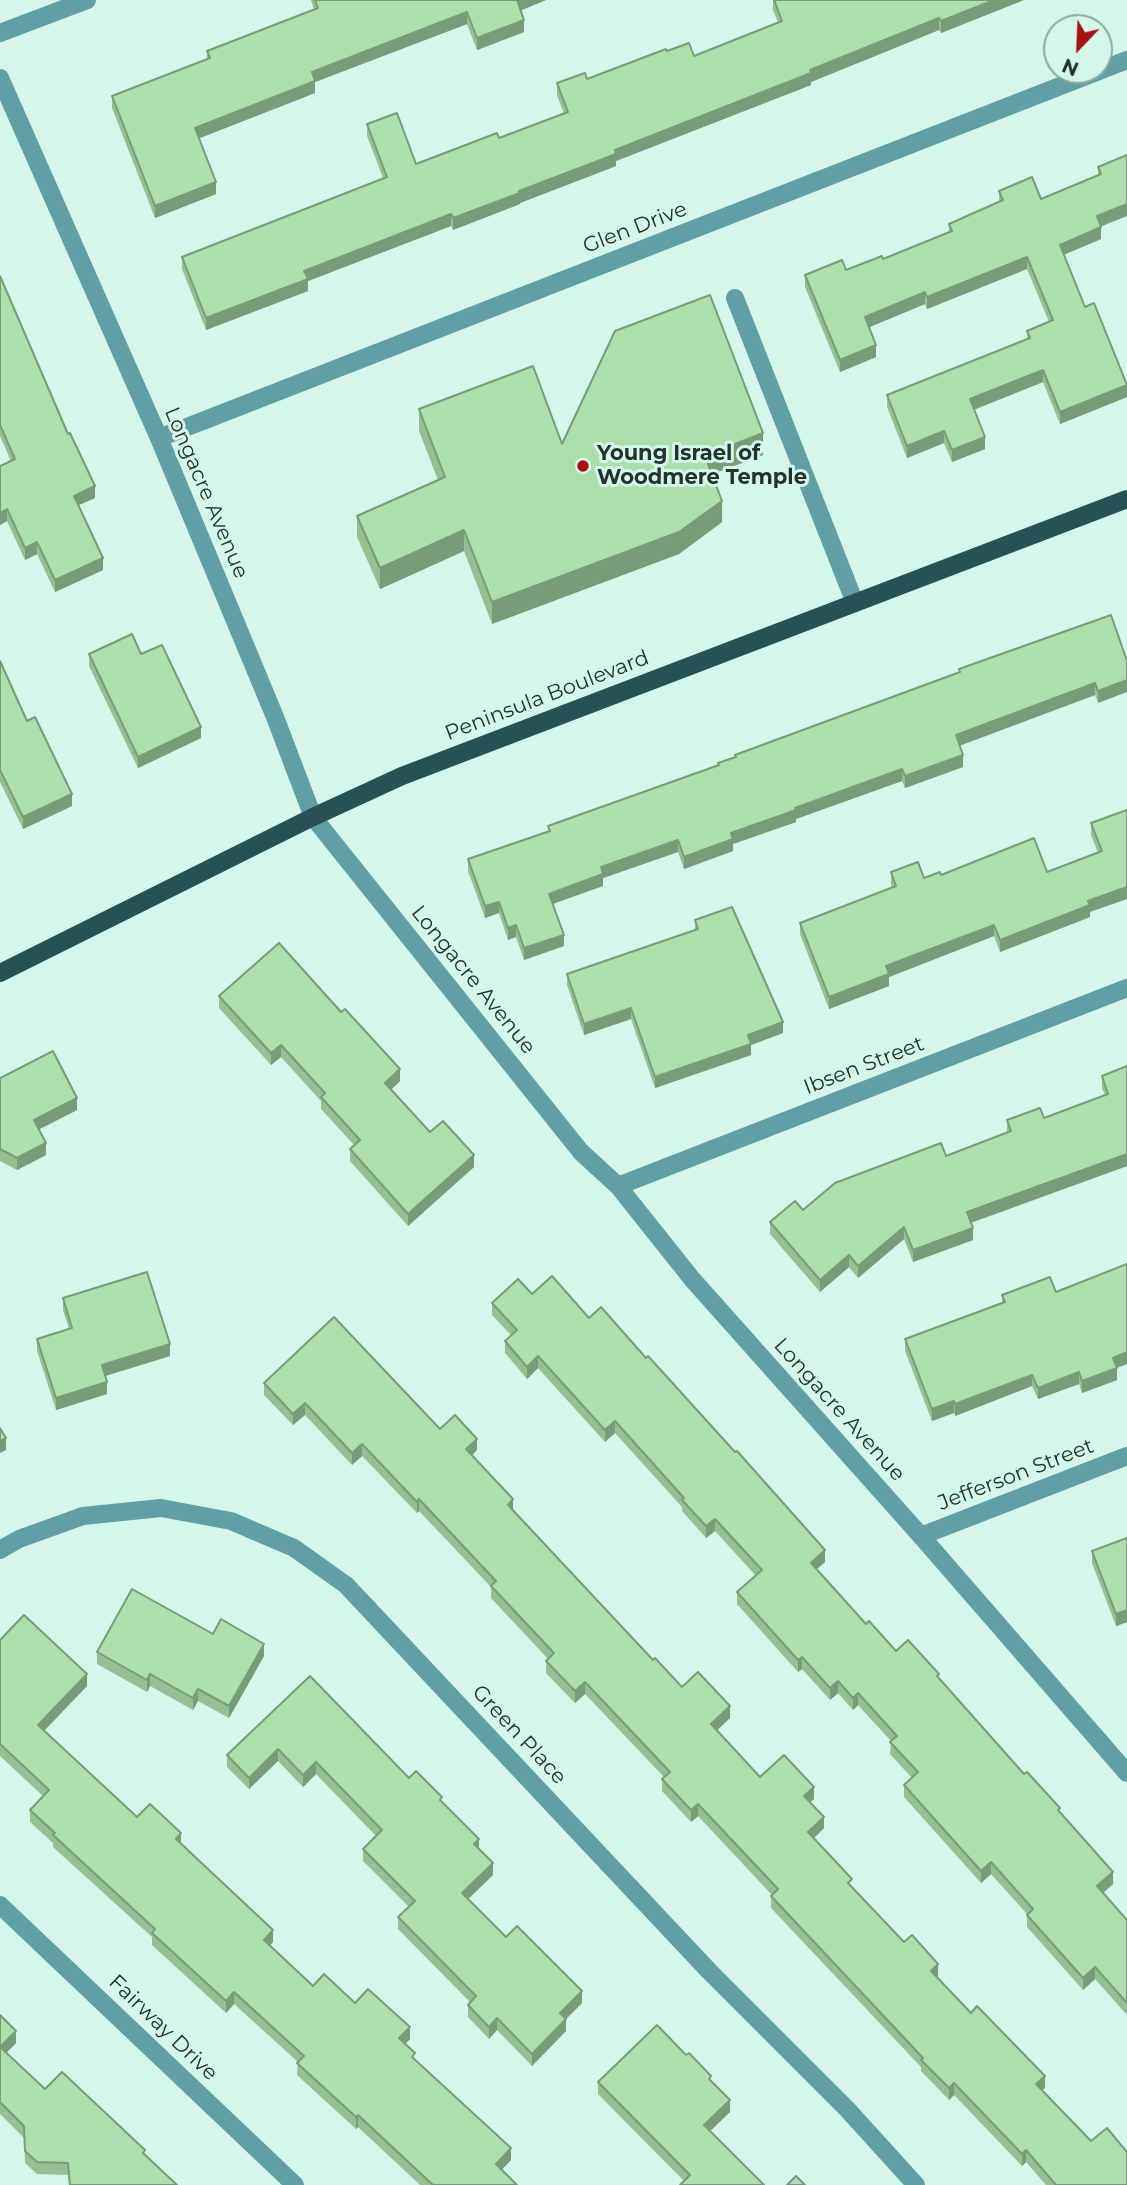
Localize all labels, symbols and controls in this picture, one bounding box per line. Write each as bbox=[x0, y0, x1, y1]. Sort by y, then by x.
north arrow bbox=[1043, 14, 1113, 84]
text: N bbox=[1059, 53, 1082, 81]
street label: Glen Drive bbox=[579, 197, 691, 259]
street label: Longacre Avenue bbox=[159, 404, 253, 582]
place label: Young Israel of Woodmere Temple bbox=[597, 441, 807, 491]
marker: Young Israel of Woodmere Temple bbox=[575, 458, 591, 474]
street label: Peninsula Boulevard bbox=[441, 645, 653, 747]
street label: Longacre Avenue bbox=[405, 901, 541, 1059]
street label: Ibsen Street bbox=[800, 1032, 928, 1100]
street label: Longacre Avenue bbox=[768, 1333, 910, 1487]
street label: Jefferson Street bbox=[934, 1434, 1098, 1516]
street label: Green Place bbox=[467, 1680, 571, 1790]
street label: Fairway Drive bbox=[103, 1970, 223, 2086]

